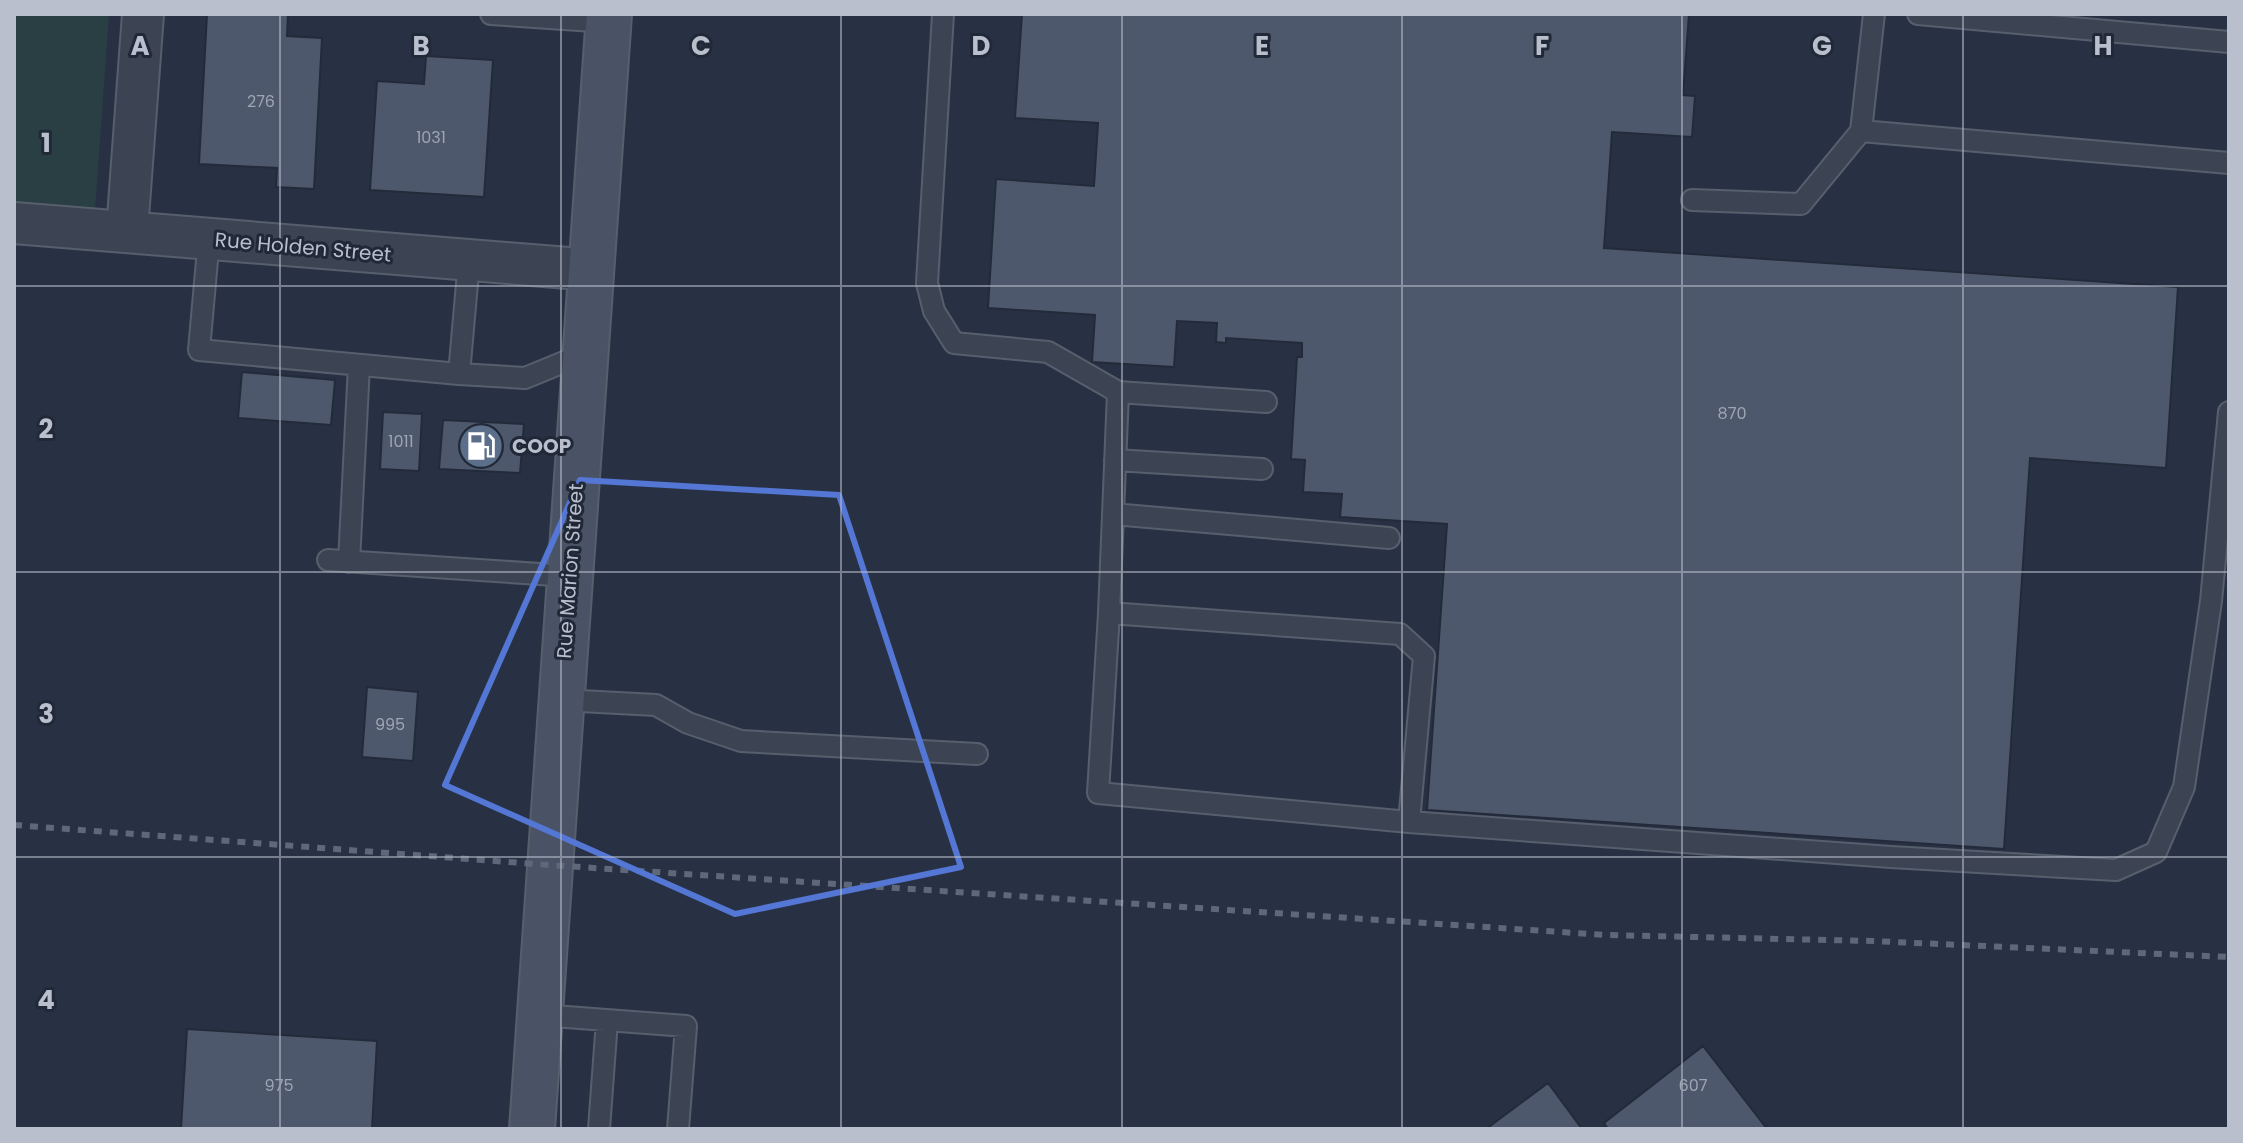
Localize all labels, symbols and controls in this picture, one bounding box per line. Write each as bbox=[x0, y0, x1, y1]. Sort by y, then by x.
text: A bbox=[130, 28, 150, 64]
text: B bbox=[412, 28, 430, 64]
text: C bbox=[691, 28, 711, 64]
text: D bbox=[972, 28, 991, 64]
text: E bbox=[1255, 28, 1269, 64]
text: F bbox=[1535, 28, 1549, 64]
text: G bbox=[1812, 28, 1832, 64]
text: H bbox=[2093, 28, 2113, 64]
house number: 276 bbox=[247, 90, 275, 113]
text: 1 bbox=[41, 125, 51, 161]
house number: 1031 bbox=[416, 126, 446, 149]
street label: Rue Holden Street bbox=[214, 225, 392, 269]
house number: 870 bbox=[1718, 402, 1746, 425]
text: 2 bbox=[39, 411, 54, 447]
fuel station icon: COOP bbox=[457, 422, 505, 470]
house number: 1011 bbox=[388, 430, 414, 453]
place label: COOP bbox=[512, 432, 571, 460]
street label: Rue Marion Street bbox=[550, 483, 590, 659]
text: 3 bbox=[38, 696, 54, 732]
house number: 995 bbox=[375, 713, 405, 736]
text: 4 bbox=[37, 982, 55, 1018]
house number: 975 bbox=[265, 1074, 293, 1097]
house number: 607 bbox=[1679, 1074, 1708, 1097]

